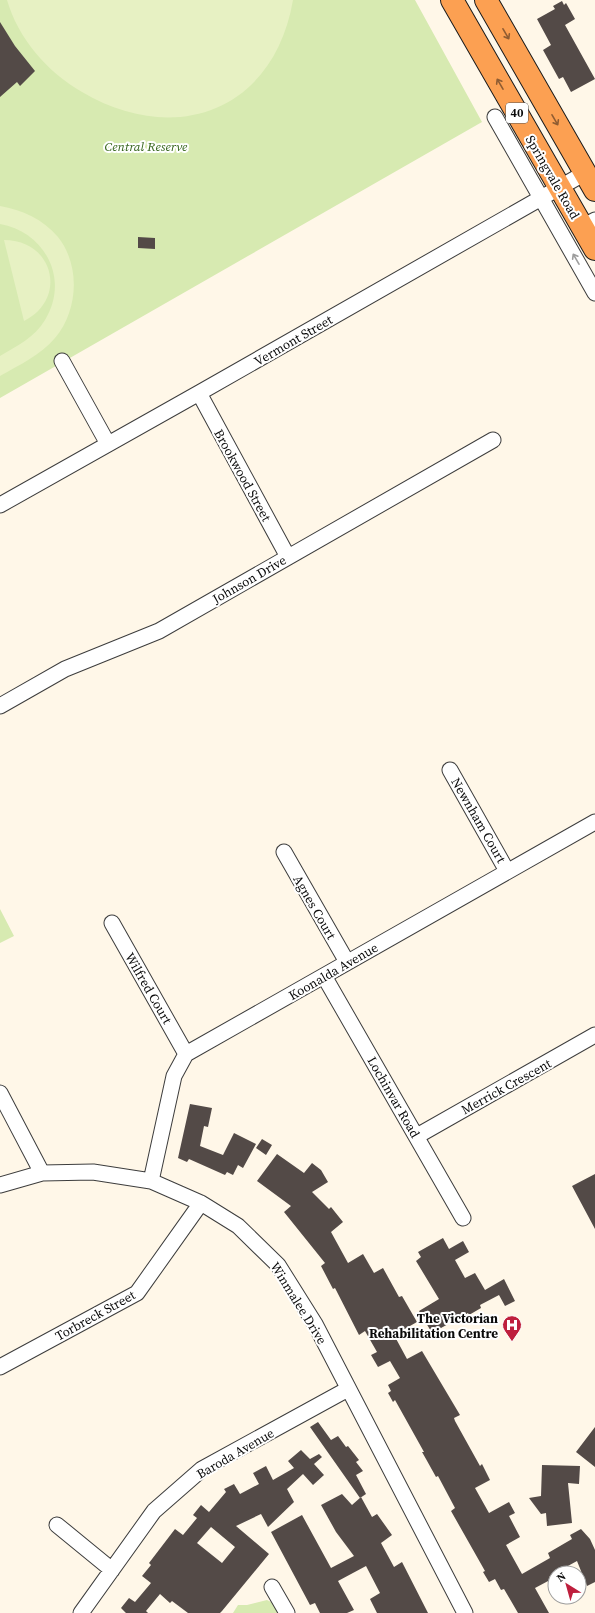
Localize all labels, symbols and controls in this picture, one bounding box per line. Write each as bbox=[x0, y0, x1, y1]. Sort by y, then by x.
one-way arrow bbox=[502, 28, 510, 40]
one-way arrow bbox=[495, 78, 503, 90]
road number: 40 bbox=[506, 103, 528, 123]
one-way arrow bbox=[552, 114, 560, 126]
street label: Springvale Road bbox=[522, 132, 584, 223]
park label: Central Reserve bbox=[105, 138, 188, 155]
one-way arrow bbox=[571, 253, 579, 265]
street label: Vermont Street bbox=[251, 311, 336, 370]
street label: Brookwood Street bbox=[210, 426, 275, 525]
street label: Johnson Drive bbox=[208, 551, 289, 608]
street label: Newnham Court bbox=[447, 775, 510, 867]
street label: Agnes Court bbox=[289, 872, 340, 943]
street label: Koonalda Avenue bbox=[285, 939, 381, 1004]
street label: Wilfred Court bbox=[121, 949, 176, 1028]
street label: Lochinvar Road bbox=[363, 1054, 424, 1142]
street label: Merrick Crescent bbox=[458, 1054, 555, 1118]
street label: Winmalee Drive bbox=[267, 1259, 331, 1348]
street label: Torbreck Street bbox=[52, 1286, 139, 1344]
place label: The Victorian Rehabilitation Centre bbox=[369, 1310, 498, 1342]
hospital icon: The Victorian Rehabilitation Centre bbox=[501, 1314, 523, 1342]
street label: Baroda Avenue bbox=[193, 1424, 277, 1482]
north arrow bbox=[547, 1565, 587, 1605]
text: N bbox=[554, 1569, 569, 1586]

